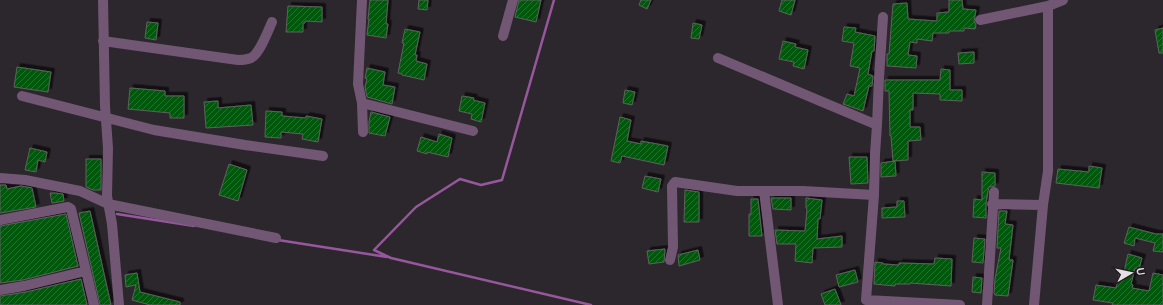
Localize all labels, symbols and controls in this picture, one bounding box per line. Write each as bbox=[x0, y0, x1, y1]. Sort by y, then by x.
north arrow bbox=[1111, 253, 1151, 293]
text: U bbox=[1133, 267, 1148, 276]

